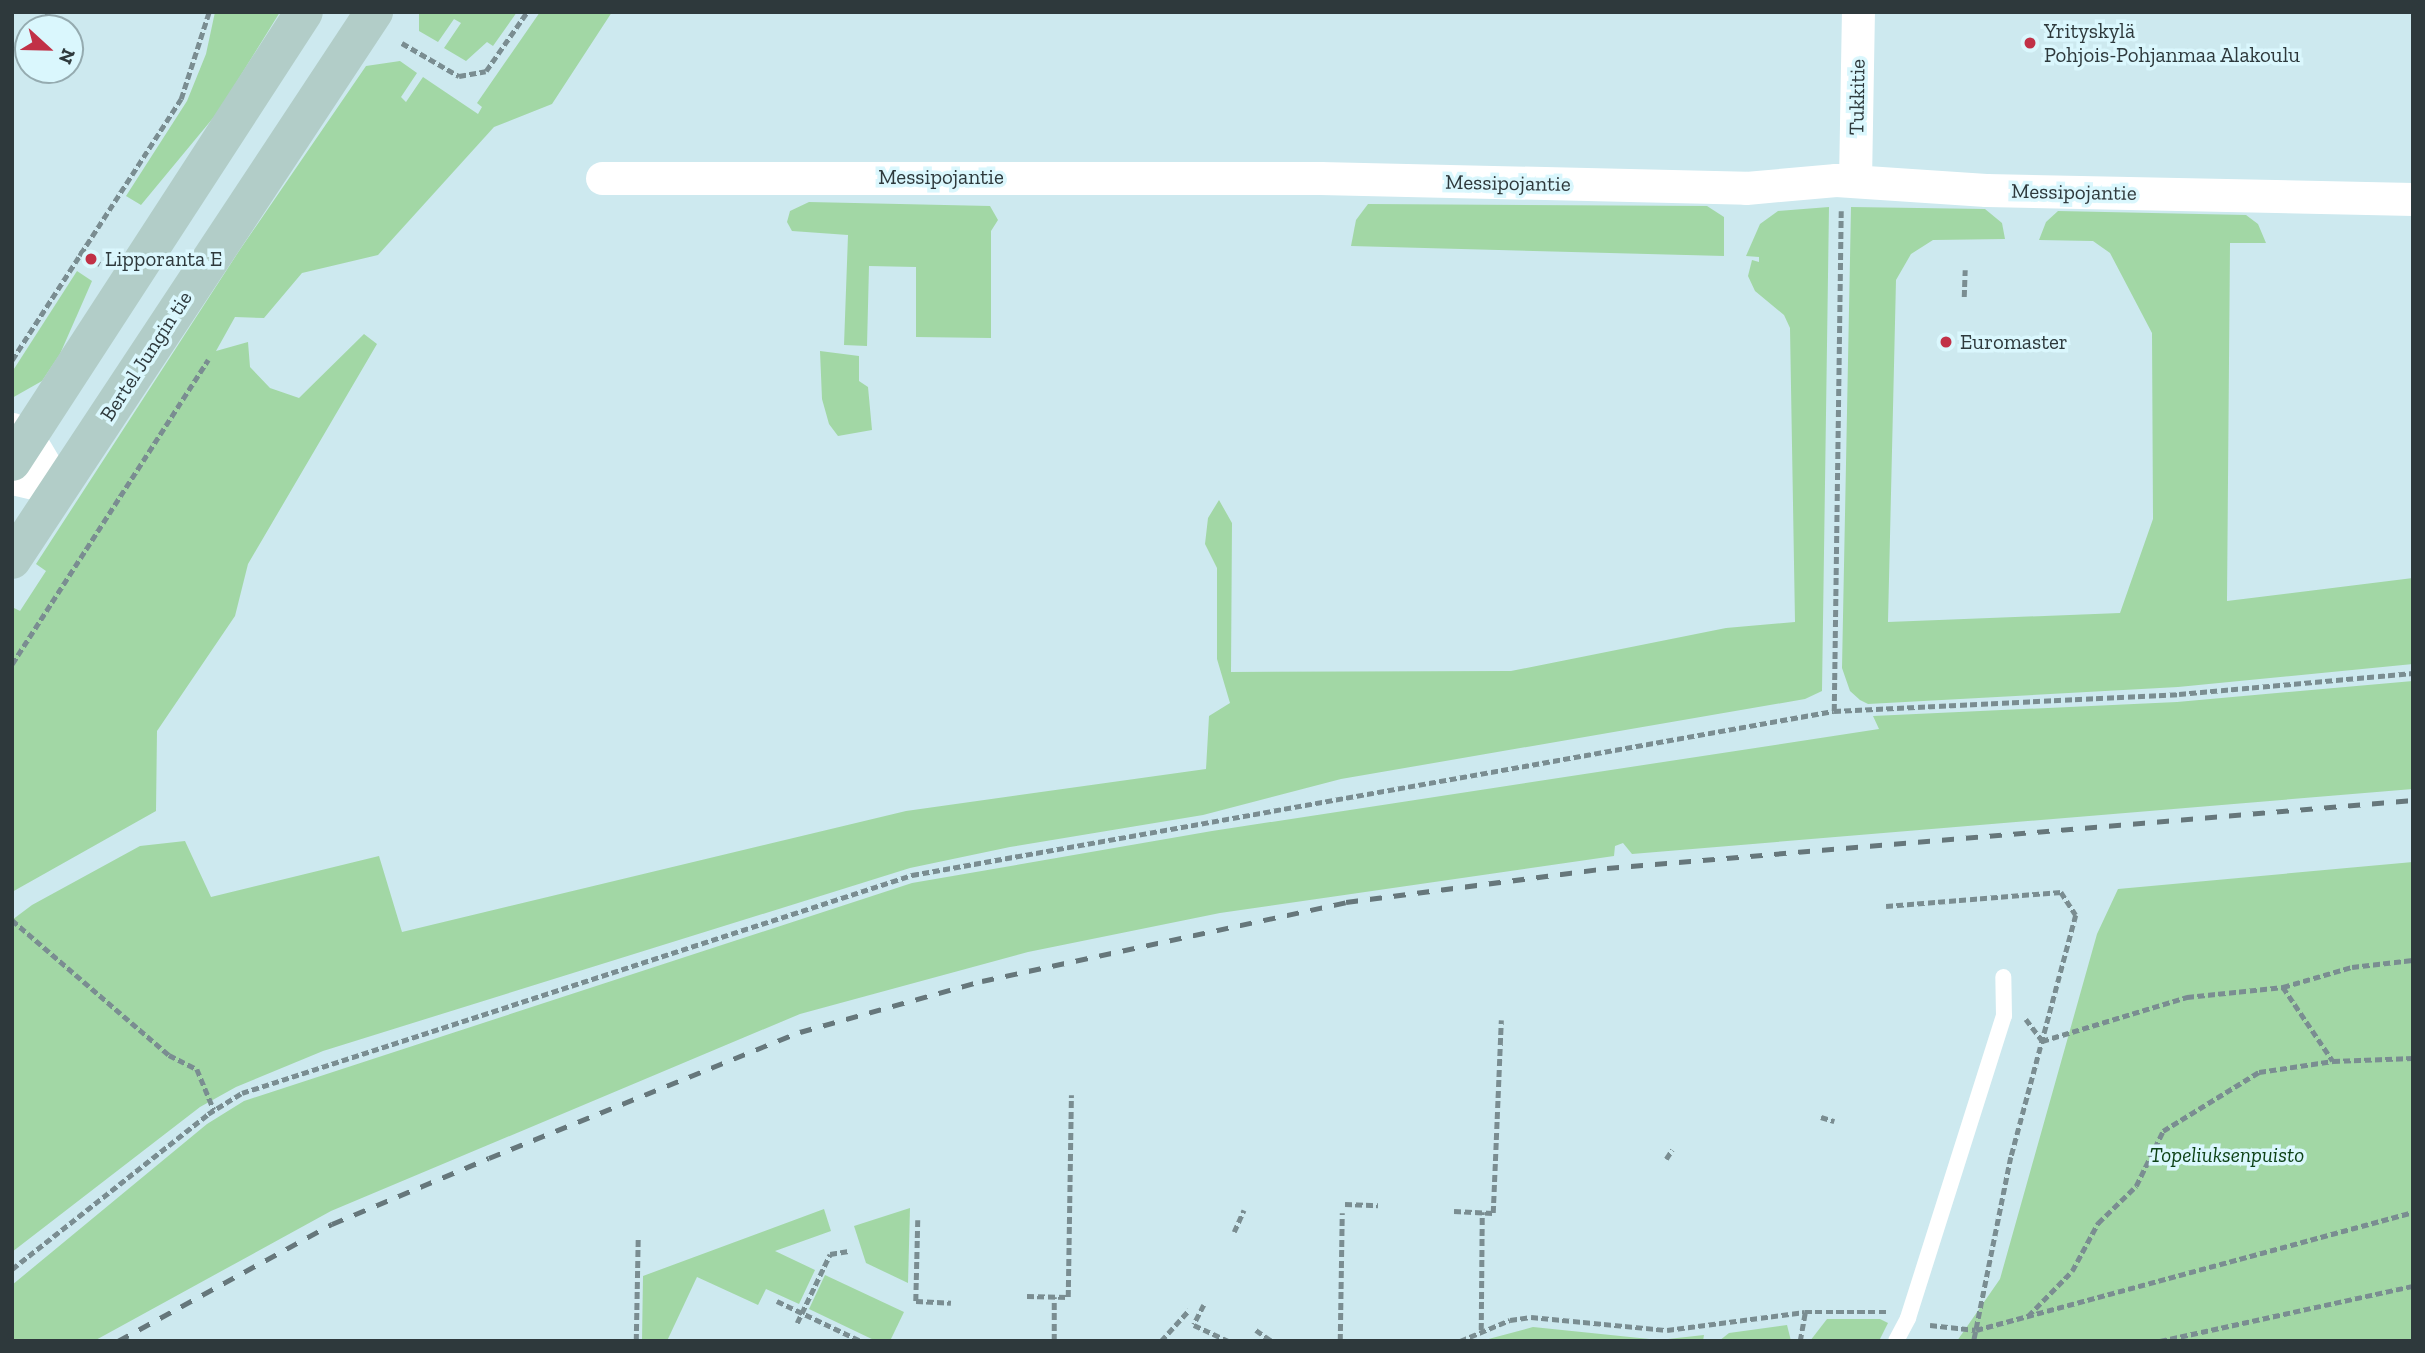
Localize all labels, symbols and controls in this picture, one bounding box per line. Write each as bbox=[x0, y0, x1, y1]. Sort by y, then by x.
north arrow bbox=[14, 14, 84, 84]
place label: Yrityskylä Pohjois-Pohjanmaa Alakoulu bbox=[2044, 18, 2301, 68]
marker: Yrityskylä Pohjois-Pohjanmaa Alakoulu bbox=[2022, 35, 2038, 51]
text: N bbox=[54, 45, 80, 67]
street label: Tukkitie bbox=[1844, 59, 1870, 135]
street label: Messipojantie bbox=[878, 164, 1004, 190]
street label: Messipojantie bbox=[1445, 169, 1571, 197]
street label: Messipojantie bbox=[2011, 178, 2137, 206]
place label: Lipporanta E bbox=[105, 246, 222, 272]
marker: Lipporanta E bbox=[83, 251, 99, 267]
street label: Bertel Jungin tie bbox=[95, 286, 197, 426]
place label: Euromaster bbox=[1960, 329, 2068, 355]
marker: Euromaster bbox=[1938, 334, 1954, 350]
park label: Topeliuksenpuisto bbox=[2150, 1142, 2304, 1168]

